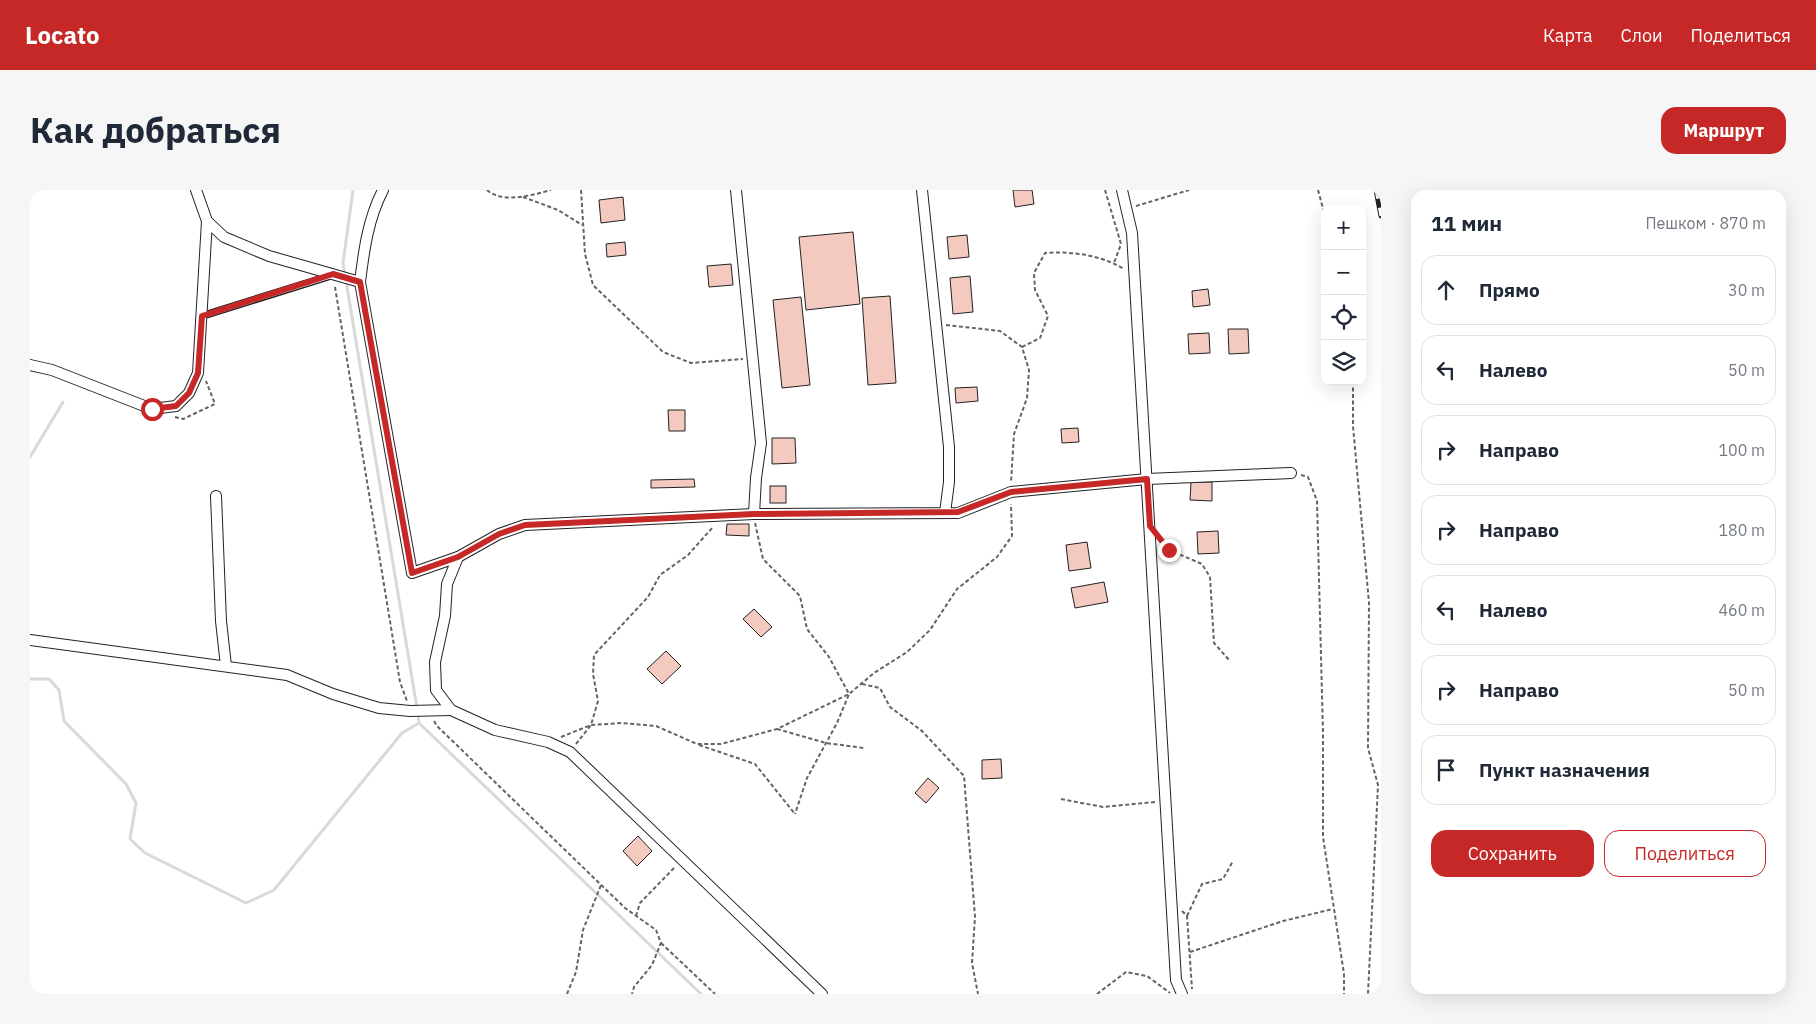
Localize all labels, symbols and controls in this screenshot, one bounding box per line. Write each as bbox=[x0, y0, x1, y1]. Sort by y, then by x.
text: Locato bbox=[25, 19, 100, 51]
text: Карта bbox=[1543, 24, 1593, 47]
text: Слои bbox=[1621, 24, 1663, 47]
text: Поделиться bbox=[1691, 24, 1791, 47]
text: Как добраться bbox=[30, 107, 281, 153]
button: Маршрут bbox=[1661, 107, 1786, 154]
map controls bbox=[1321, 205, 1366, 385]
button: + bbox=[1321, 205, 1366, 250]
text: 11 мин bbox=[1431, 209, 1502, 237]
text: Пешком · 870 m bbox=[1645, 213, 1766, 233]
button: − bbox=[1321, 250, 1366, 295]
icon: ahead bbox=[1432, 276, 1460, 304]
text: Прямо bbox=[1479, 278, 1540, 302]
text: 30 m bbox=[1728, 280, 1765, 300]
button: locate bbox=[1321, 295, 1366, 340]
button: layers bbox=[1321, 340, 1366, 385]
icon: left bbox=[1432, 356, 1460, 384]
text: Налево bbox=[1479, 358, 1548, 382]
text: 50 m bbox=[1728, 360, 1765, 380]
route start bbox=[141, 398, 164, 421]
icon: right bbox=[1432, 436, 1460, 464]
text: Направо bbox=[1479, 438, 1559, 462]
text: 100 m bbox=[1718, 440, 1765, 460]
icon: right bbox=[1432, 516, 1460, 544]
text: Направо bbox=[1479, 518, 1559, 542]
text: 180 m bbox=[1718, 520, 1765, 540]
route end bbox=[1158, 539, 1181, 562]
icon: left bbox=[1432, 596, 1460, 624]
text: Налево bbox=[1479, 598, 1548, 622]
text: 460 m bbox=[1718, 600, 1765, 620]
icon: right bbox=[1432, 676, 1460, 704]
text: Направо bbox=[1479, 678, 1559, 702]
text: 50 m bbox=[1728, 680, 1765, 700]
icon: arrive bbox=[1432, 756, 1460, 784]
text: Пункт назначения bbox=[1479, 758, 1650, 782]
button: Сохранить bbox=[1431, 830, 1594, 877]
button: Поделиться bbox=[1604, 830, 1766, 877]

